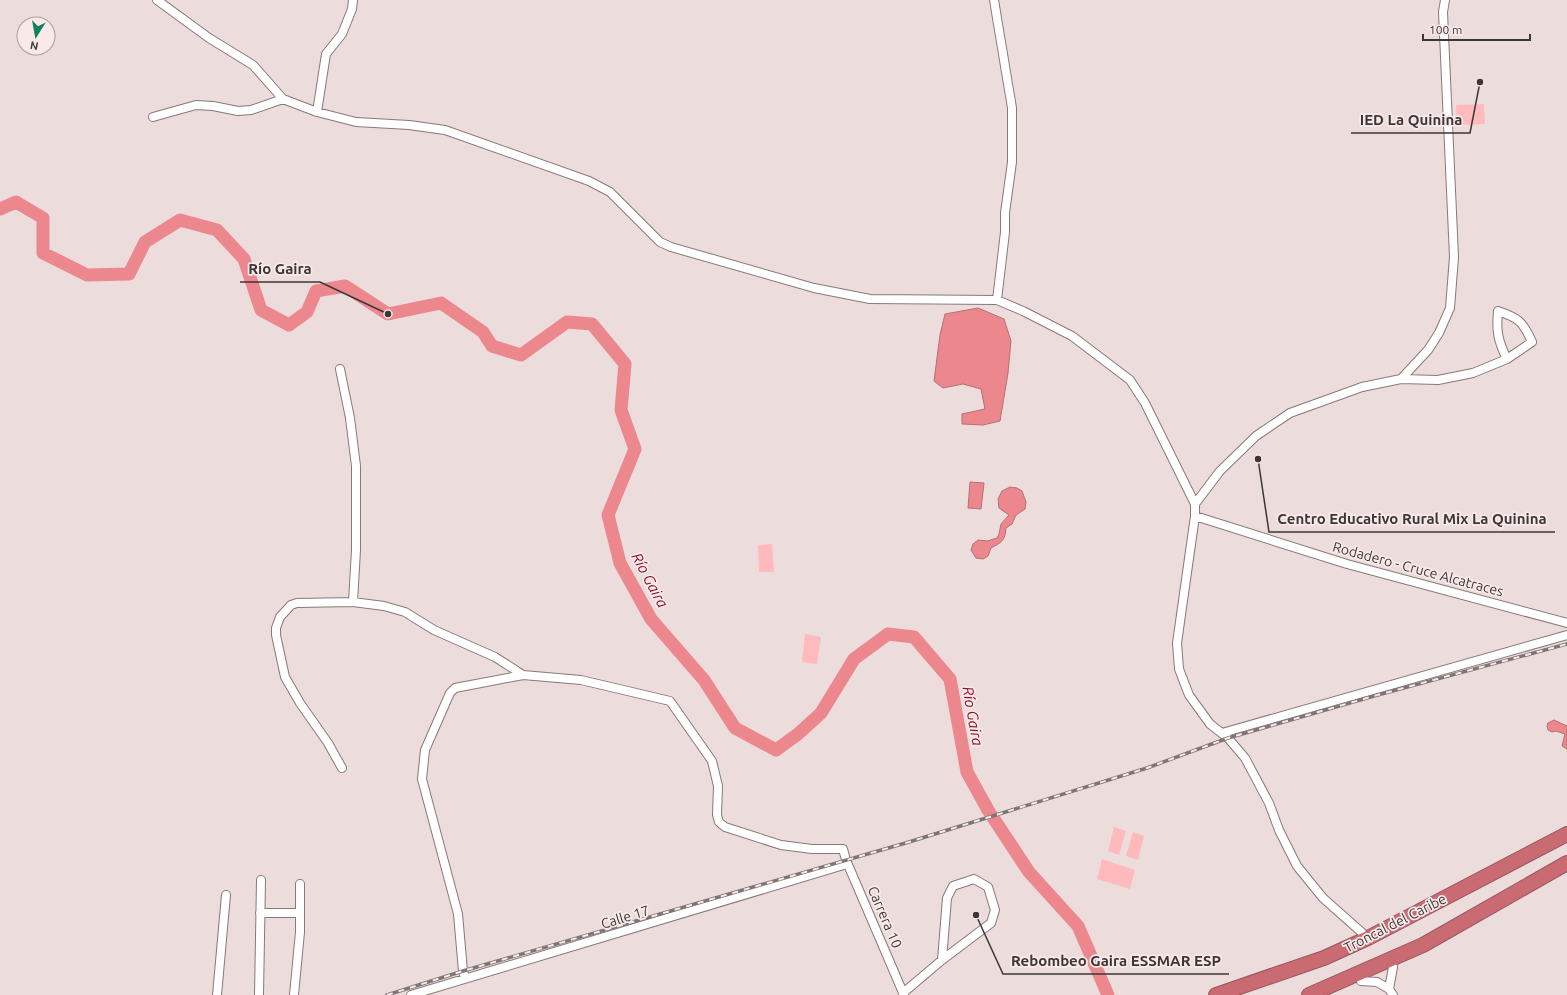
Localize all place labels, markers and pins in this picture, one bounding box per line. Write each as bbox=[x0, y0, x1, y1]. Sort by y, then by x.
callout: IED La Quinina bbox=[1351, 106, 1470, 133]
callout: Río Gaira bbox=[240, 255, 320, 282]
callout: Centro Educativo Rural Mix La Quinina bbox=[1269, 505, 1555, 532]
callout: Rebombeo Gaira ESSMAR ESP bbox=[1003, 947, 1229, 974]

